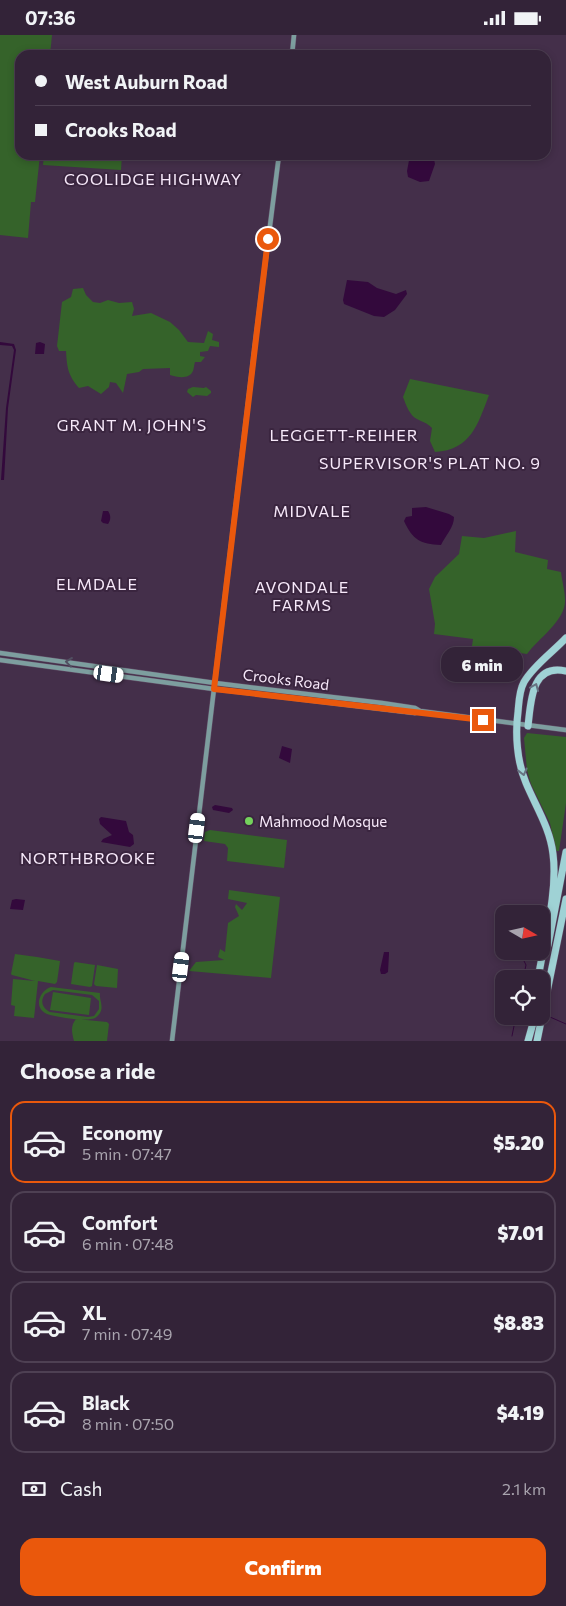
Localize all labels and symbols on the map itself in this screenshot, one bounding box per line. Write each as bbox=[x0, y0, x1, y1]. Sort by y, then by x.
district label: COOLIDGE HIGHWAY bbox=[64, 169, 242, 188]
route start bbox=[257, 228, 279, 250]
district label: GRANT M. JOHN'S bbox=[57, 415, 207, 434]
district label: LEGGETT-REIHER bbox=[270, 425, 418, 444]
district label: SUPERVISOR'S PLAT NO. 9 bbox=[319, 453, 541, 472]
district label: MIDVALE bbox=[273, 501, 351, 520]
district label: ELMDALE bbox=[56, 574, 138, 593]
district label: AVONDALE FARMS bbox=[255, 577, 349, 614]
callout: 6 min bbox=[442, 647, 524, 683]
one-way arrow bbox=[64, 657, 72, 668]
car bbox=[93, 664, 124, 684]
street label: Crooks Road bbox=[242, 665, 330, 693]
one-way arrow bbox=[529, 683, 539, 692]
route end bbox=[472, 709, 494, 731]
one-way arrow bbox=[517, 768, 528, 777]
car bbox=[187, 812, 206, 844]
place label: Mahmood Mosque bbox=[259, 812, 387, 830]
marker: Mahmood Mosque bbox=[243, 815, 255, 827]
district label: NORTHBROOKE bbox=[20, 848, 156, 867]
north arrow bbox=[495, 905, 550, 960]
car bbox=[171, 951, 190, 983]

